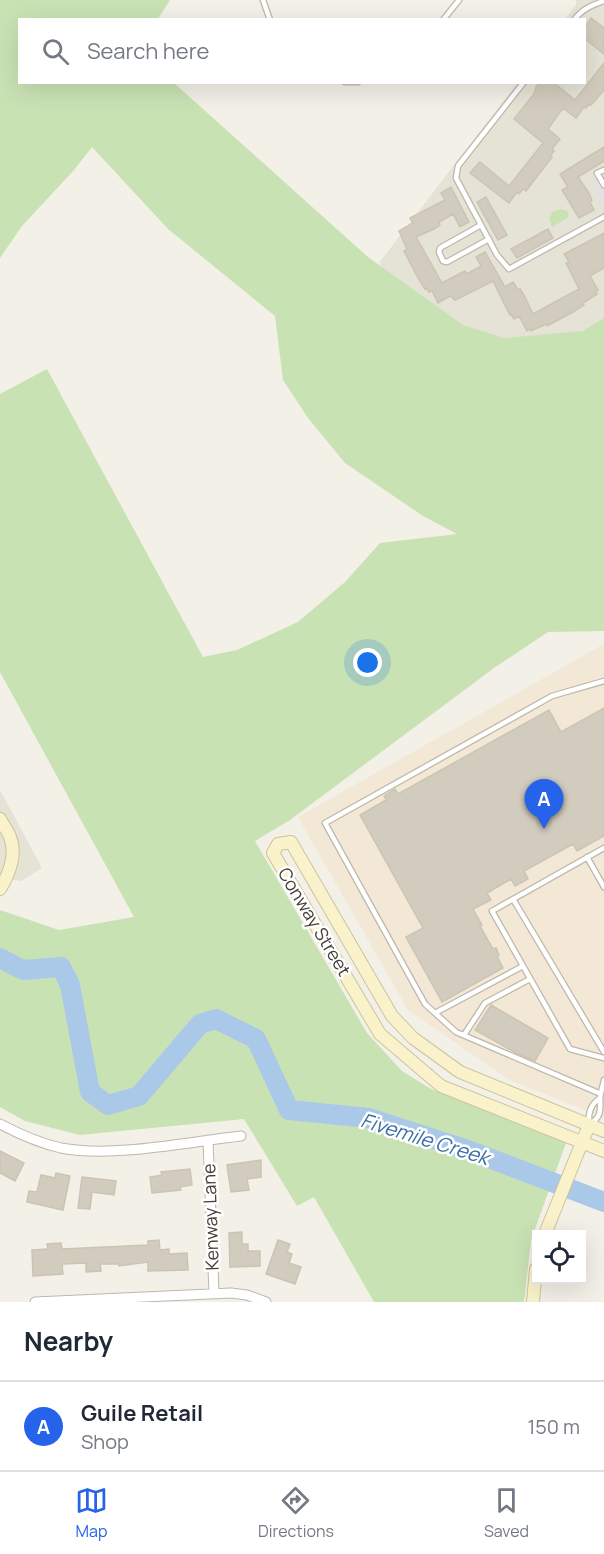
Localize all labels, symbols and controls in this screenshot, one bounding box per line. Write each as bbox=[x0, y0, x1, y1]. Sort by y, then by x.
search box bbox=[18, 18, 586, 84]
icon: search bbox=[39, 35, 72, 68]
text: Search here bbox=[87, 36, 209, 66]
your location bbox=[353, 648, 382, 677]
pin: A bbox=[524, 780, 564, 829]
street label: Conway Street bbox=[273, 863, 357, 980]
water label: Fivemile Creek bbox=[358, 1106, 495, 1172]
street label: Kenway Lane bbox=[196, 1163, 224, 1271]
map controls bbox=[532, 1230, 586, 1284]
button: locate bbox=[532, 1230, 586, 1284]
text: Nearby bbox=[24, 1323, 113, 1359]
text: Guile Retail bbox=[81, 1398, 203, 1428]
text: A bbox=[37, 1413, 50, 1440]
text: 150 m bbox=[527, 1413, 580, 1440]
text: Shop bbox=[81, 1428, 129, 1455]
tab: Map bbox=[75, 1484, 108, 1542]
tab: Directions bbox=[258, 1484, 334, 1542]
tab: Saved bbox=[484, 1484, 529, 1542]

